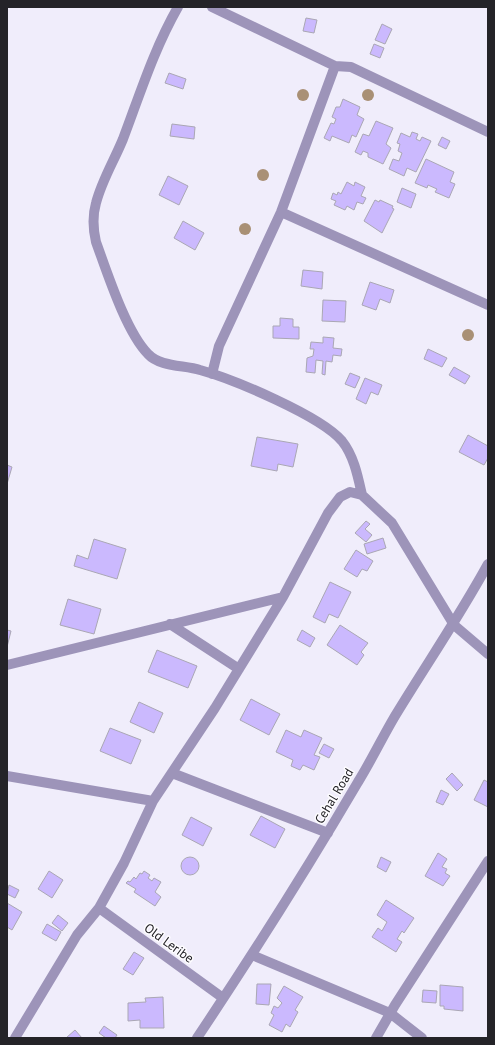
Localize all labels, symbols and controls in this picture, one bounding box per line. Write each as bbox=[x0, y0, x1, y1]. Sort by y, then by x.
street label: Cehal Road bbox=[311, 765, 357, 827]
street label: Old Leribe bbox=[141, 919, 197, 967]

